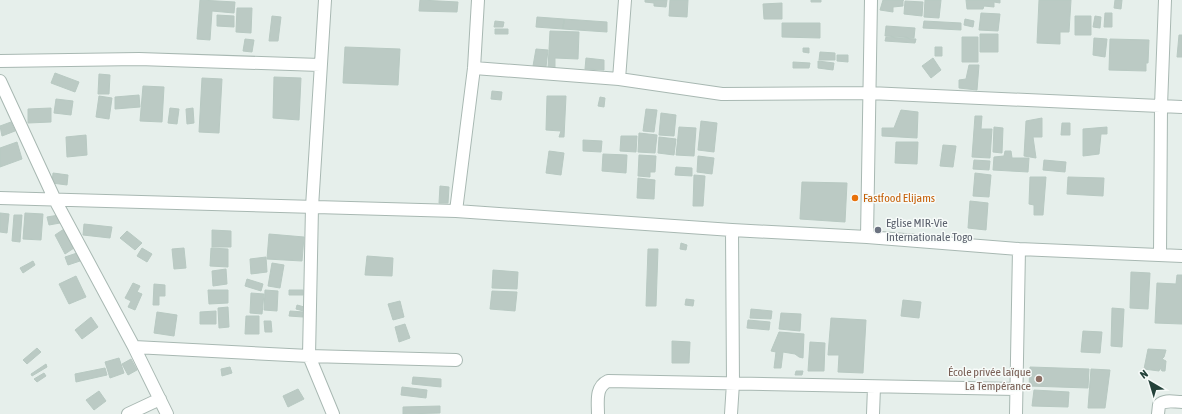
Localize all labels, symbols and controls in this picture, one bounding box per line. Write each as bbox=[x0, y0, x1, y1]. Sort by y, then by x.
place label: Fastfood Elijams bbox=[863, 191, 935, 205]
marker: Fastfood Elijams bbox=[850, 193, 860, 203]
place label: Eglise MIR-Vie Internationale Togo bbox=[886, 216, 973, 244]
marker: Eglise MIR-Vie Internationale Togo bbox=[873, 225, 883, 235]
north arrow bbox=[1130, 362, 1170, 402]
place label: École privée laïque La Tempérance bbox=[948, 365, 1031, 393]
text: N bbox=[1138, 367, 1150, 381]
marker: École privée laïque La Tempérance bbox=[1034, 374, 1044, 384]

